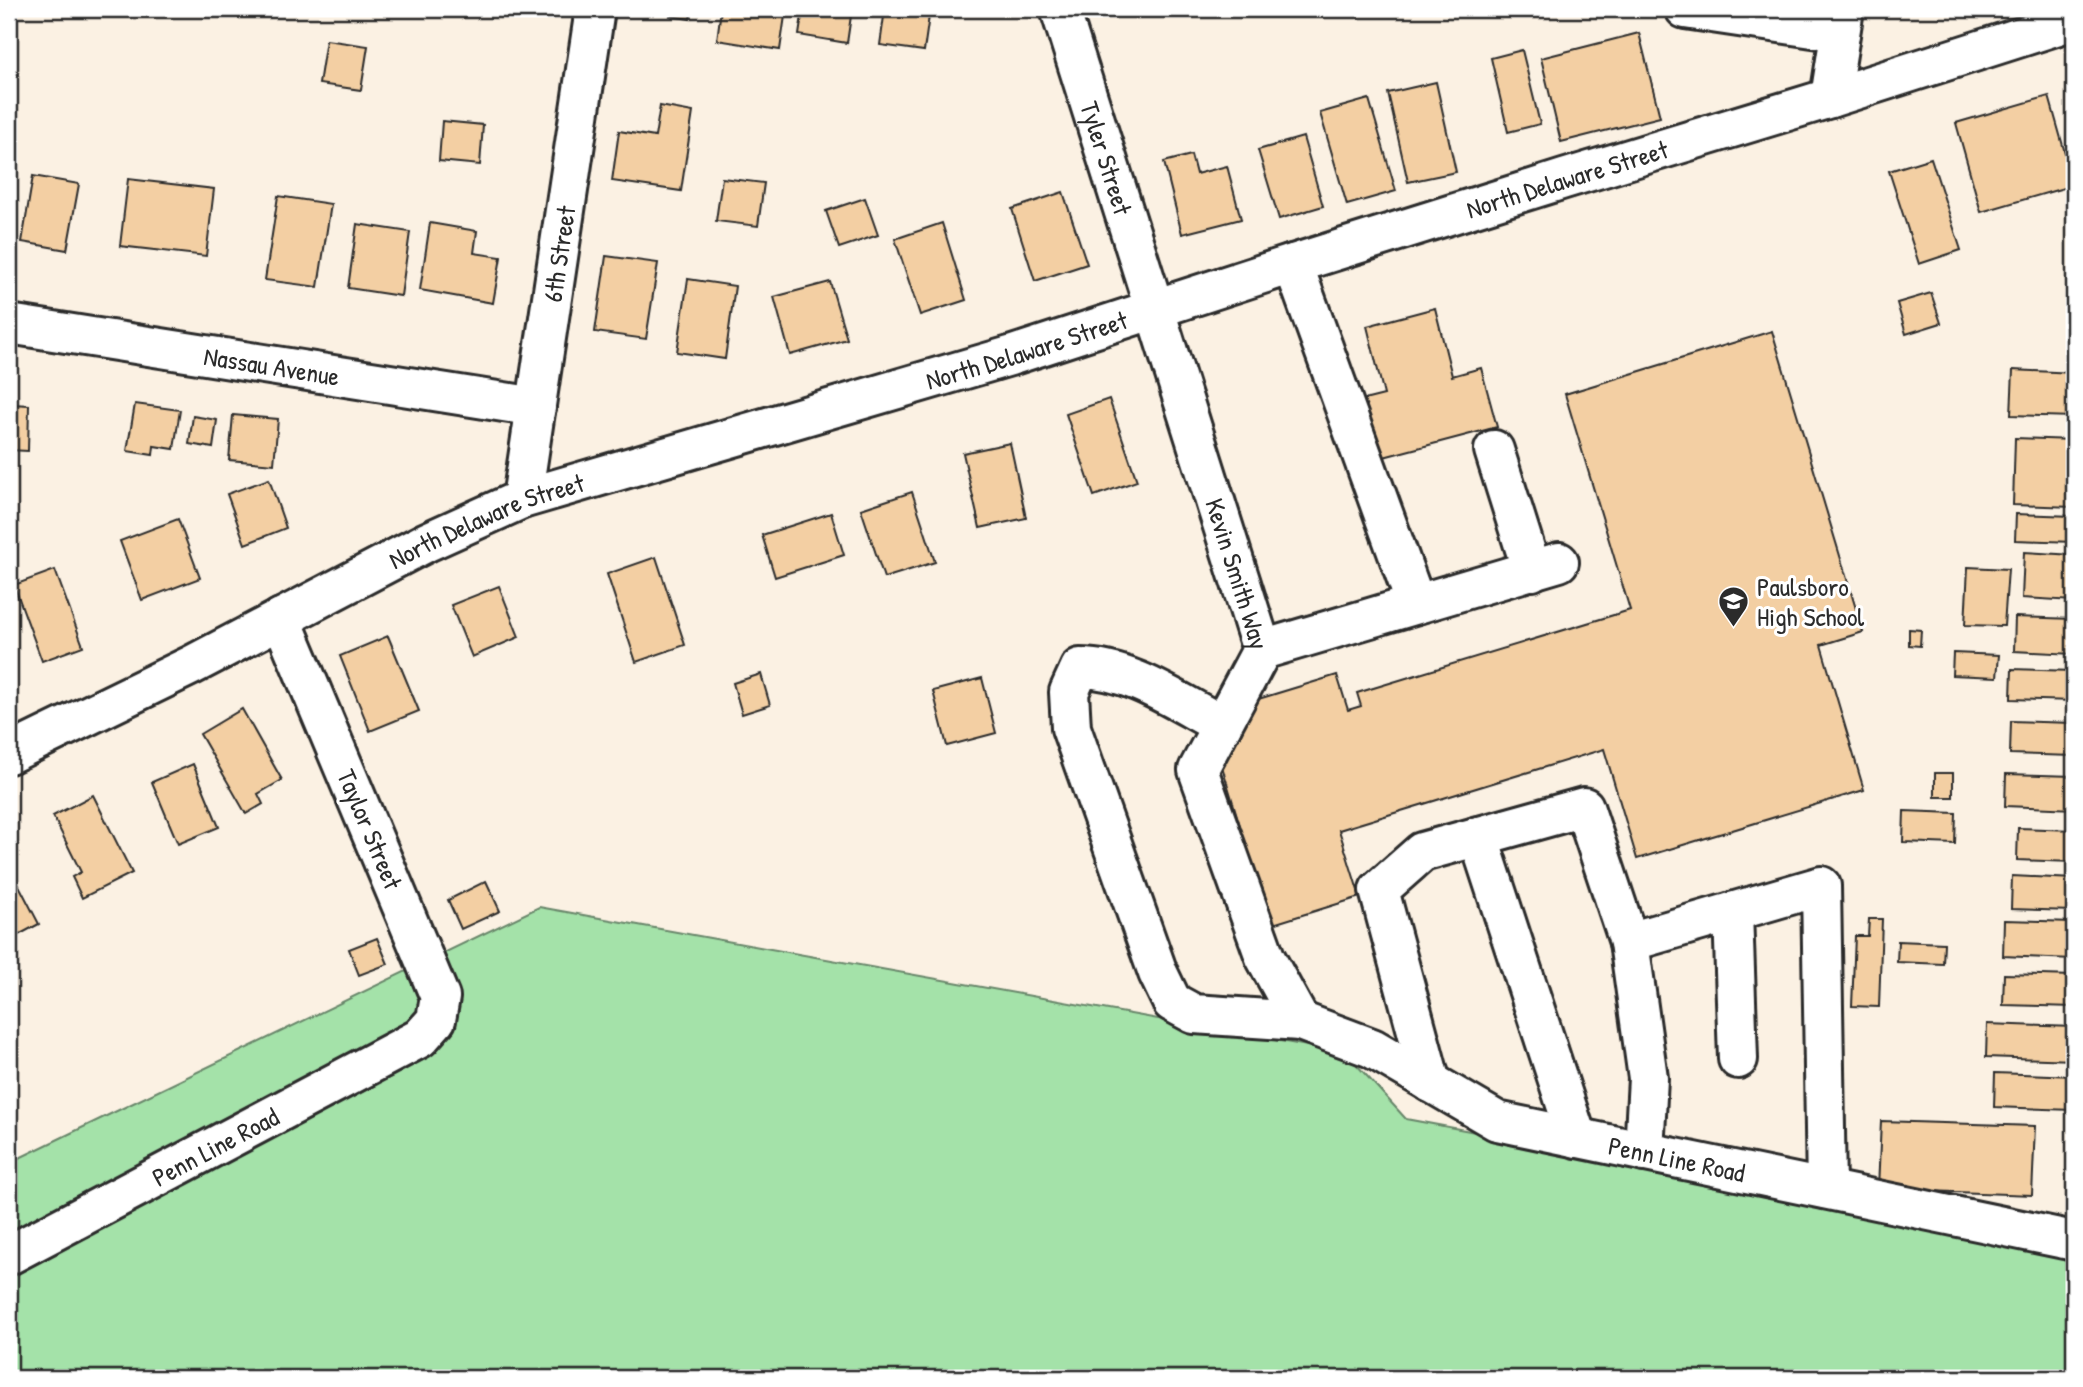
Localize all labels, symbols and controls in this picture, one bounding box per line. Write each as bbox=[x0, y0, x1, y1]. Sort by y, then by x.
street label: Tyler Street bbox=[1073, 97, 1141, 220]
street label: North Delaware Street bbox=[1462, 131, 1673, 226]
street label: 6th Street bbox=[534, 202, 583, 304]
street label: North Delaware Street bbox=[921, 301, 1133, 397]
street label: Nassau Avenue bbox=[202, 337, 342, 393]
street label: North Delaware Street bbox=[382, 464, 589, 577]
street label: Kevin Smith Way bbox=[1198, 494, 1278, 654]
place label: Paulsboro High School bbox=[1757, 569, 1864, 634]
school or university icon: Paulsboro High School bbox=[1717, 584, 1751, 628]
street label: Taylor Street bbox=[329, 764, 411, 895]
street label: Penn Line Road bbox=[146, 1098, 285, 1194]
street label: Penn Line Road bbox=[1606, 1127, 1748, 1190]

